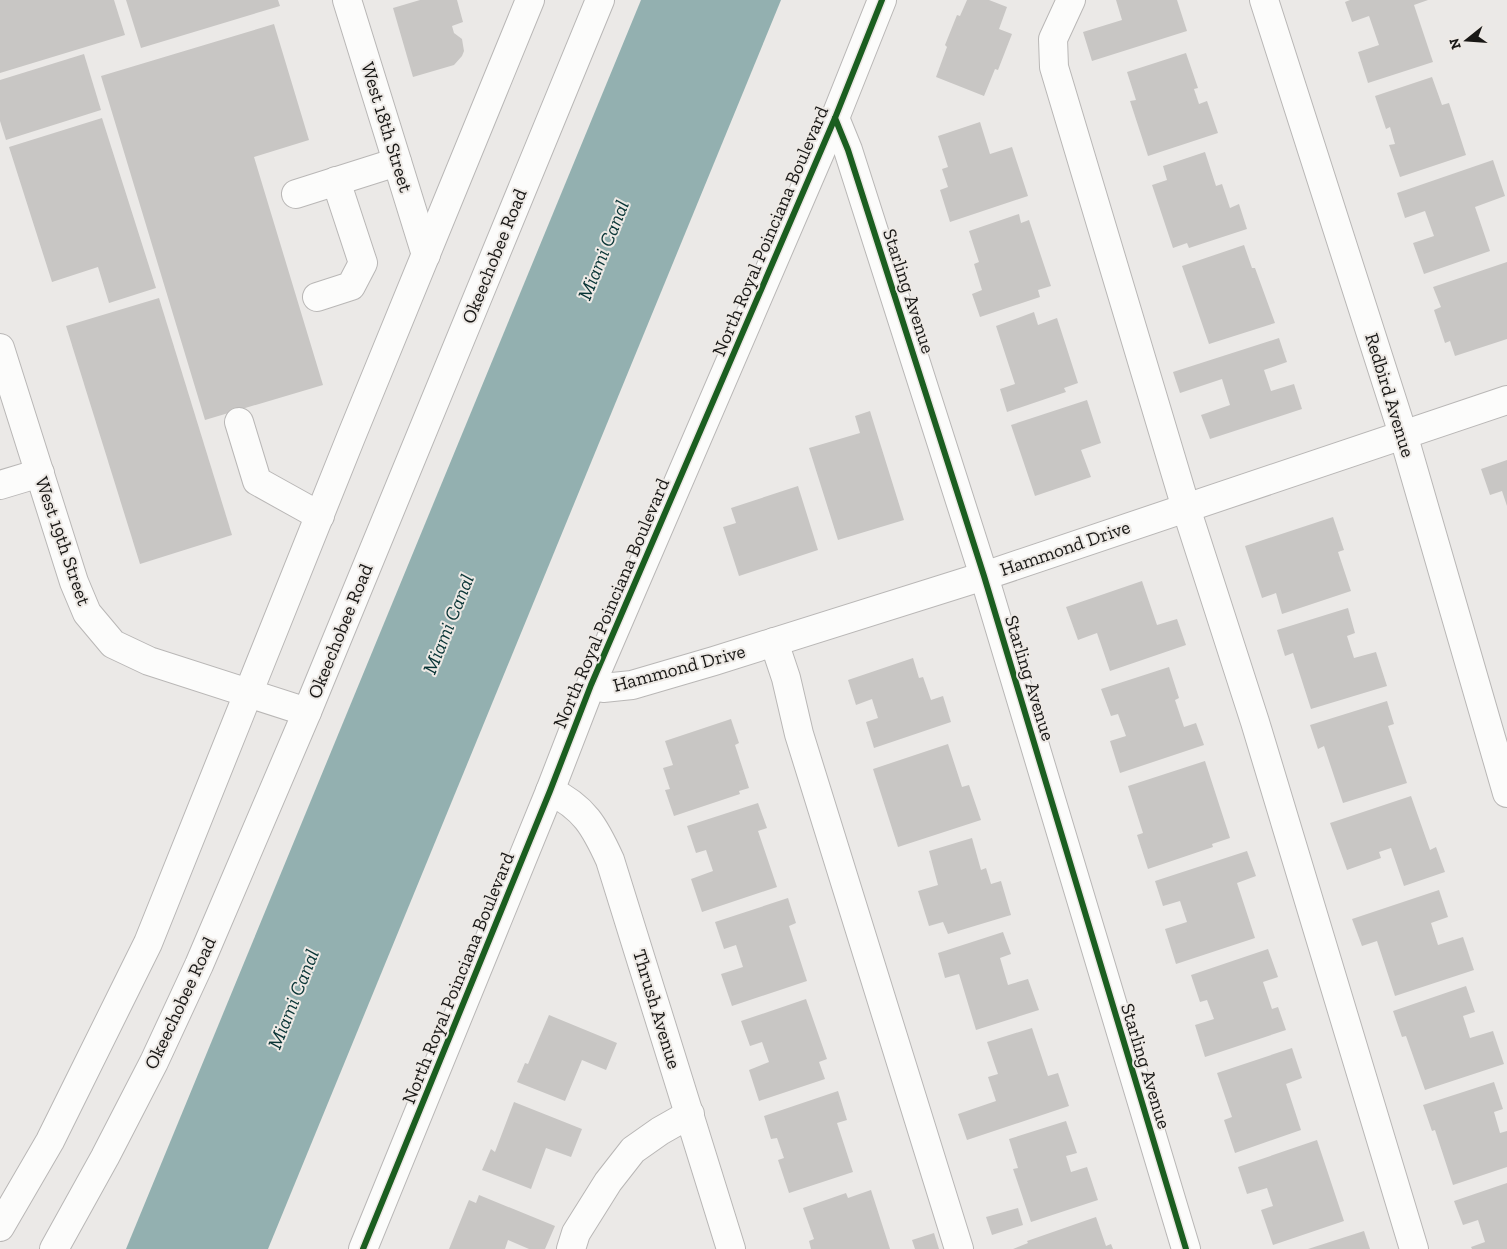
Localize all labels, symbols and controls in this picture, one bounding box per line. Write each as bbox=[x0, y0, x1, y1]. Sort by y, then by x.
north arrow bbox=[1442, 15, 1492, 65]
text: N bbox=[1445, 36, 1465, 51]
street label: West 18th Street bbox=[356, 59, 418, 195]
street label: North Royal Poinciana Boulevard bbox=[707, 102, 833, 359]
street label: Okeechobee Road bbox=[456, 185, 532, 327]
water label: Miami Canal bbox=[572, 197, 634, 303]
street label: Starling Avenue bbox=[878, 226, 940, 356]
street label: Redbird Avenue bbox=[1360, 330, 1420, 460]
street label: West 19th Street bbox=[30, 474, 96, 608]
street label: North Royal Poinciana Boulevard bbox=[548, 474, 674, 731]
street label: Hammond Drive bbox=[997, 515, 1133, 581]
street label: Okeechobee Road bbox=[302, 560, 378, 702]
water label: Miami Canal bbox=[417, 571, 479, 677]
street label: Starling Avenue bbox=[1000, 613, 1060, 743]
street label: Hammond Drive bbox=[610, 639, 748, 697]
street label: North Royal Poinciana Boulevard bbox=[397, 848, 519, 1107]
street label: Okeechobee Road bbox=[139, 933, 221, 1073]
water label: Miami Canal bbox=[262, 946, 324, 1052]
street label: Thrush Avenue bbox=[628, 946, 686, 1072]
street label: Starling Avenue bbox=[1116, 1001, 1176, 1131]

